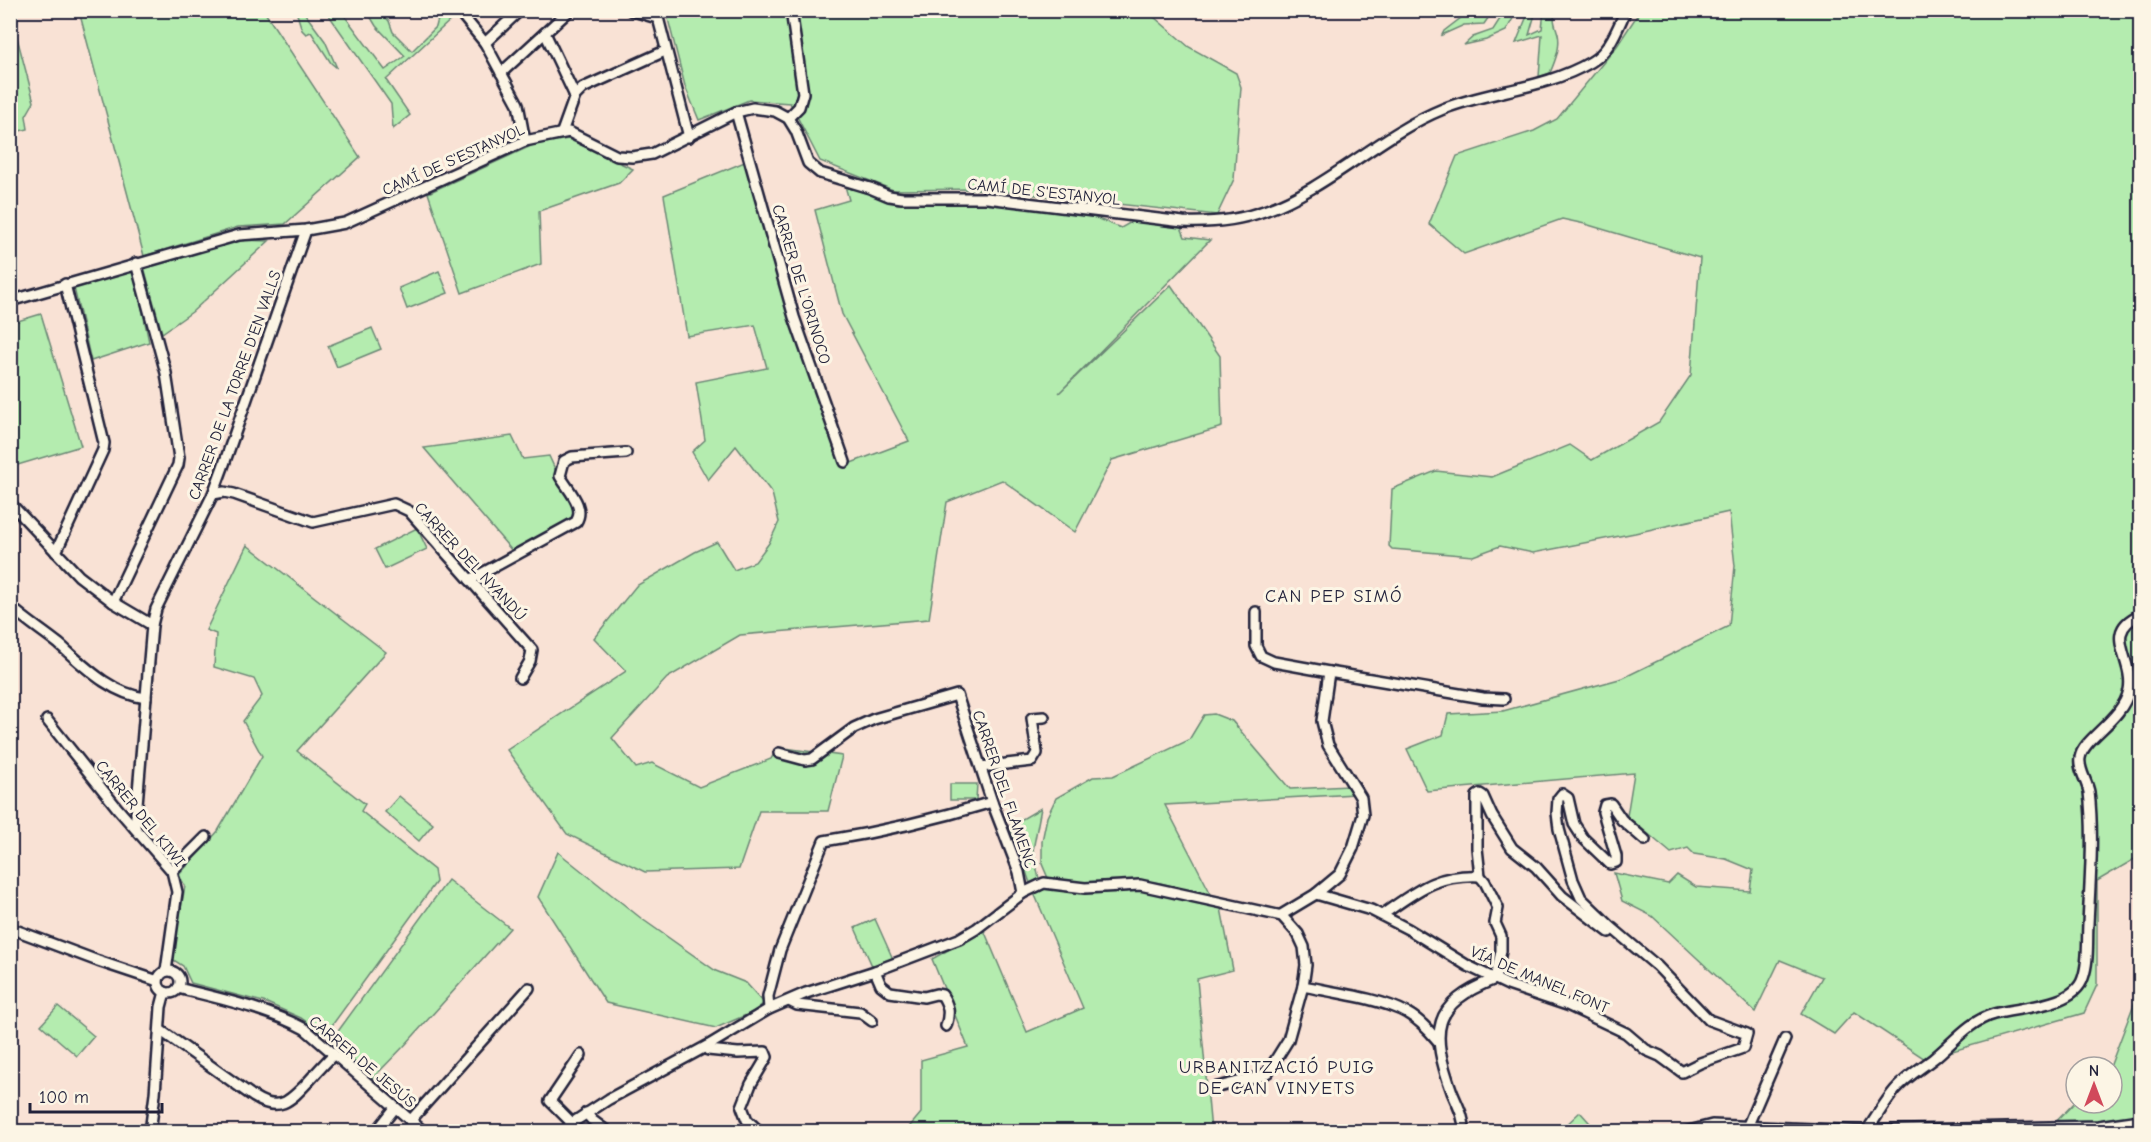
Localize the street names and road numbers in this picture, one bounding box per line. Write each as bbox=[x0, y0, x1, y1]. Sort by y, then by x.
street label: CAMÍ DE S'ESTANYOL bbox=[379, 120, 527, 199]
street label: CAMÍ DE S'ESTANYOL bbox=[967, 174, 1121, 209]
street label: CARRER DE L'ORINOCO bbox=[768, 202, 834, 366]
street label: CARRER DE LA TORRE D'EN VALLS bbox=[185, 268, 285, 502]
street label: CARRER DEL NYANDÚ bbox=[411, 498, 531, 625]
street label: CARRER DEL FLAMENC bbox=[969, 708, 1040, 871]
street label: CARRER DEL KIWI bbox=[92, 757, 188, 870]
street label: VÍA DE MANEL FONT bbox=[1468, 942, 1613, 1018]
street label: CARRER DE JESÚS bbox=[305, 1011, 420, 1112]

